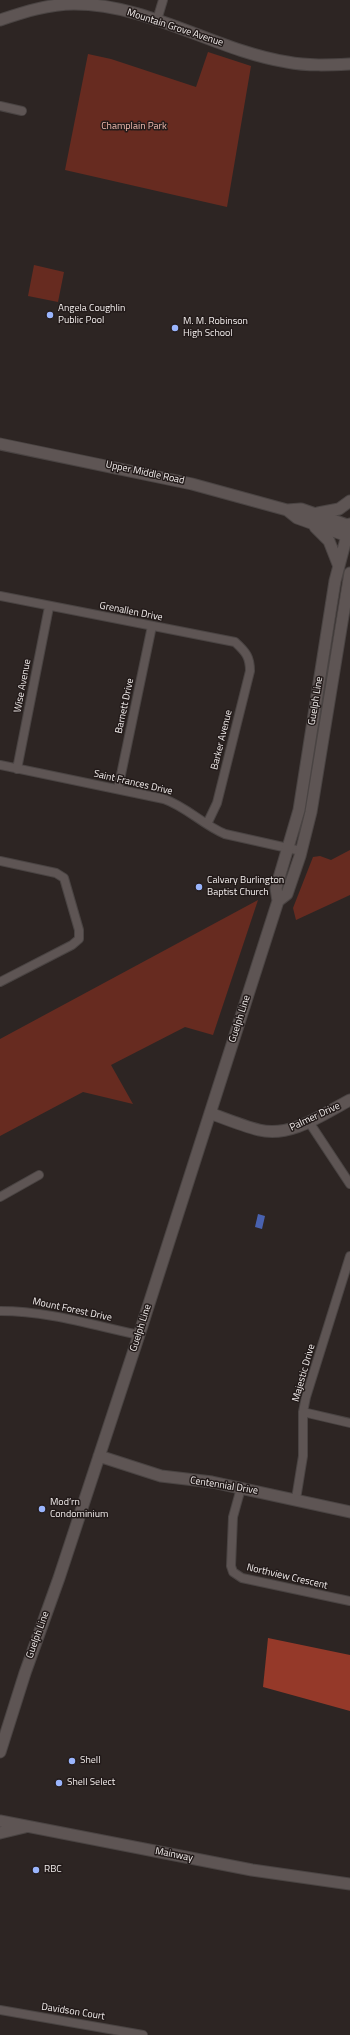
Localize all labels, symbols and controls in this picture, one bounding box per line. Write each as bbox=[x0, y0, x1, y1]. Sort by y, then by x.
street label: Mountain Grove Avenue bbox=[125, 7, 225, 49]
park label: Champlain Park bbox=[101, 121, 167, 133]
place label: Angela Coughlin Public Pool bbox=[58, 303, 125, 326]
marker: Angela Coughlin Public Pool bbox=[45, 310, 55, 320]
place label: M. M. Robinson High School bbox=[183, 316, 248, 340]
marker: M. M. Robinson High School bbox=[170, 323, 180, 333]
street label: Upper Middle Road bbox=[105, 459, 185, 487]
street label: Grenallen Drive bbox=[98, 600, 164, 624]
street label: Wise Avenue bbox=[12, 658, 34, 714]
street label: Guelph Line bbox=[306, 676, 326, 726]
street label: Barnett Drive bbox=[113, 677, 137, 735]
street label: Barker Avenue bbox=[209, 709, 235, 771]
street label: Saint Frances Drive bbox=[92, 768, 174, 798]
place label: Calvary Burlington Baptist Church bbox=[207, 875, 284, 898]
marker: Calvary Burlington Baptist Church bbox=[194, 882, 204, 892]
street label: Guelph Line bbox=[227, 994, 253, 1044]
street label: Palmer Drive bbox=[288, 1100, 342, 1134]
street label: Mount Forest Drive bbox=[31, 1296, 113, 1324]
street label: Guelph Line bbox=[128, 1303, 154, 1353]
street label: Majestic Drive bbox=[290, 1343, 318, 1403]
street label: Centennial Drive bbox=[189, 1475, 259, 1497]
place label: Mod’rn Condominium bbox=[50, 1497, 108, 1520]
marker: Mod’rn Condominium bbox=[37, 1504, 47, 1514]
street label: Northview Crescent bbox=[245, 1562, 329, 1592]
street label: Guelph Line bbox=[24, 1610, 52, 1660]
place label: Shell bbox=[80, 1755, 100, 1767]
marker: Shell bbox=[67, 1756, 77, 1766]
place label: Shell Select bbox=[67, 1777, 115, 1789]
marker: Shell Select bbox=[54, 1778, 64, 1788]
street label: Mainway bbox=[154, 1845, 194, 1865]
place label: RBC bbox=[44, 1864, 62, 1876]
marker: RBC bbox=[31, 1865, 41, 1875]
street label: Davidson Court bbox=[40, 2001, 106, 2023]

